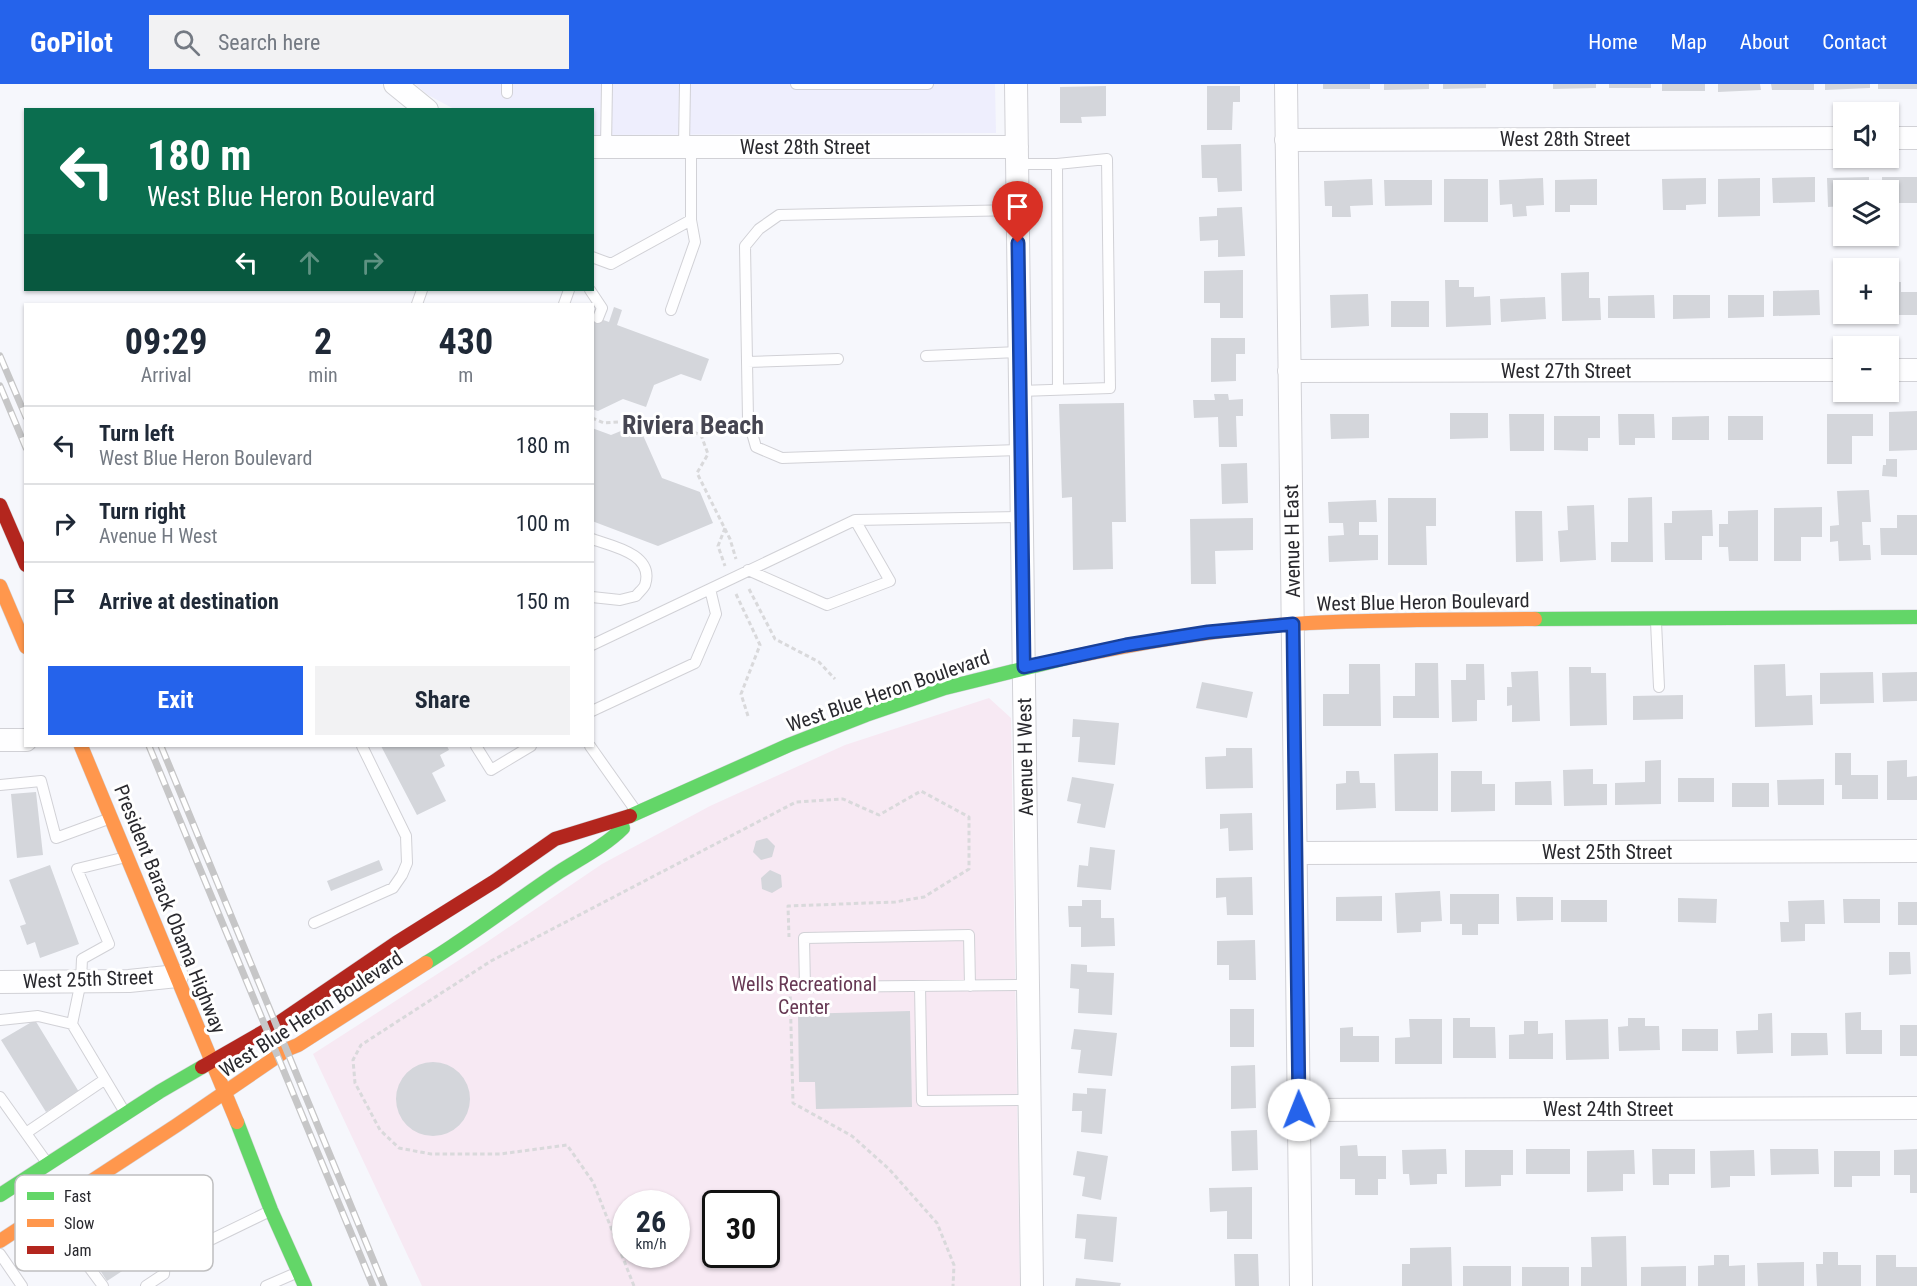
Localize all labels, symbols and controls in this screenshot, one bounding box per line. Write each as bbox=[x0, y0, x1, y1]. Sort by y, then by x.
search box bbox=[149, 15, 569, 69]
text: GoPilot bbox=[30, 26, 113, 59]
icon: search bbox=[170, 26, 203, 59]
text: Search here bbox=[218, 30, 320, 55]
text: Home bbox=[1588, 30, 1638, 54]
text: Map bbox=[1671, 30, 1707, 54]
text: About bbox=[1740, 30, 1789, 54]
text: Contact bbox=[1822, 30, 1887, 54]
map controls bbox=[1833, 102, 1899, 402]
button: sound bbox=[1833, 102, 1899, 168]
street label: West 28th Street bbox=[1500, 127, 1630, 151]
text: 180 m bbox=[147, 131, 252, 180]
icon: left bbox=[48, 132, 126, 210]
street label: West 28th Street bbox=[740, 135, 870, 159]
button: layers bbox=[1833, 180, 1899, 246]
text: West Blue Heron Boulevard bbox=[147, 181, 435, 213]
pin bbox=[992, 181, 1043, 243]
icon: arrive bbox=[1001, 190, 1034, 223]
icon: left bbox=[230, 246, 263, 279]
icon: ahead bbox=[293, 246, 326, 279]
icon: right bbox=[356, 246, 389, 279]
button: + bbox=[1833, 258, 1899, 324]
text: 09:29 bbox=[125, 321, 207, 363]
text: 2 bbox=[314, 321, 332, 363]
text: 430 bbox=[439, 321, 493, 363]
button: − bbox=[1833, 336, 1899, 402]
street label: West 27th Street bbox=[1501, 359, 1631, 383]
text: Arrival bbox=[141, 363, 192, 387]
text: min bbox=[308, 363, 338, 387]
text: m bbox=[458, 363, 473, 387]
district label: Riviera Beach bbox=[622, 410, 764, 440]
text: Turn left bbox=[99, 421, 174, 446]
icon: left bbox=[48, 429, 81, 462]
text: 180 m bbox=[516, 433, 570, 458]
text: West Blue Heron Boulevard bbox=[99, 446, 312, 470]
street label: Avenue H East bbox=[1279, 484, 1305, 598]
text: Turn right bbox=[99, 499, 186, 524]
icon: right bbox=[48, 507, 81, 540]
text: 100 m bbox=[516, 511, 570, 536]
text: Avenue H West bbox=[99, 524, 218, 548]
icon: arrive bbox=[48, 585, 81, 618]
street label: West Blue Heron Boulevard bbox=[1316, 588, 1530, 616]
text: Arrive at destination bbox=[99, 589, 279, 614]
text: 150 m bbox=[516, 589, 570, 614]
street label: West Blue Heron Boulevard bbox=[783, 645, 993, 737]
button: Exit bbox=[48, 666, 303, 735]
button: Share bbox=[315, 666, 570, 735]
street label: Avenue H West bbox=[1012, 697, 1038, 816]
street label: President Barack Obama Highway bbox=[109, 781, 231, 1037]
street label: West 25th Street bbox=[1542, 840, 1672, 864]
street label: West Blue Heron Boulevard bbox=[215, 946, 407, 1082]
street label: West 25th Street bbox=[22, 965, 154, 993]
park label: Wells Recreational Center bbox=[731, 972, 877, 1019]
position arrow bbox=[1267, 1078, 1331, 1142]
street label: West 24th Street bbox=[1543, 1097, 1673, 1121]
legend bbox=[15, 1175, 213, 1271]
text: Fast bbox=[64, 1187, 91, 1206]
speed limit sign: 30 bbox=[702, 1190, 780, 1268]
text: 26 bbox=[636, 1204, 666, 1239]
text: Slow bbox=[64, 1214, 94, 1233]
text: km/h bbox=[636, 1235, 666, 1253]
text: Jam bbox=[64, 1241, 91, 1260]

